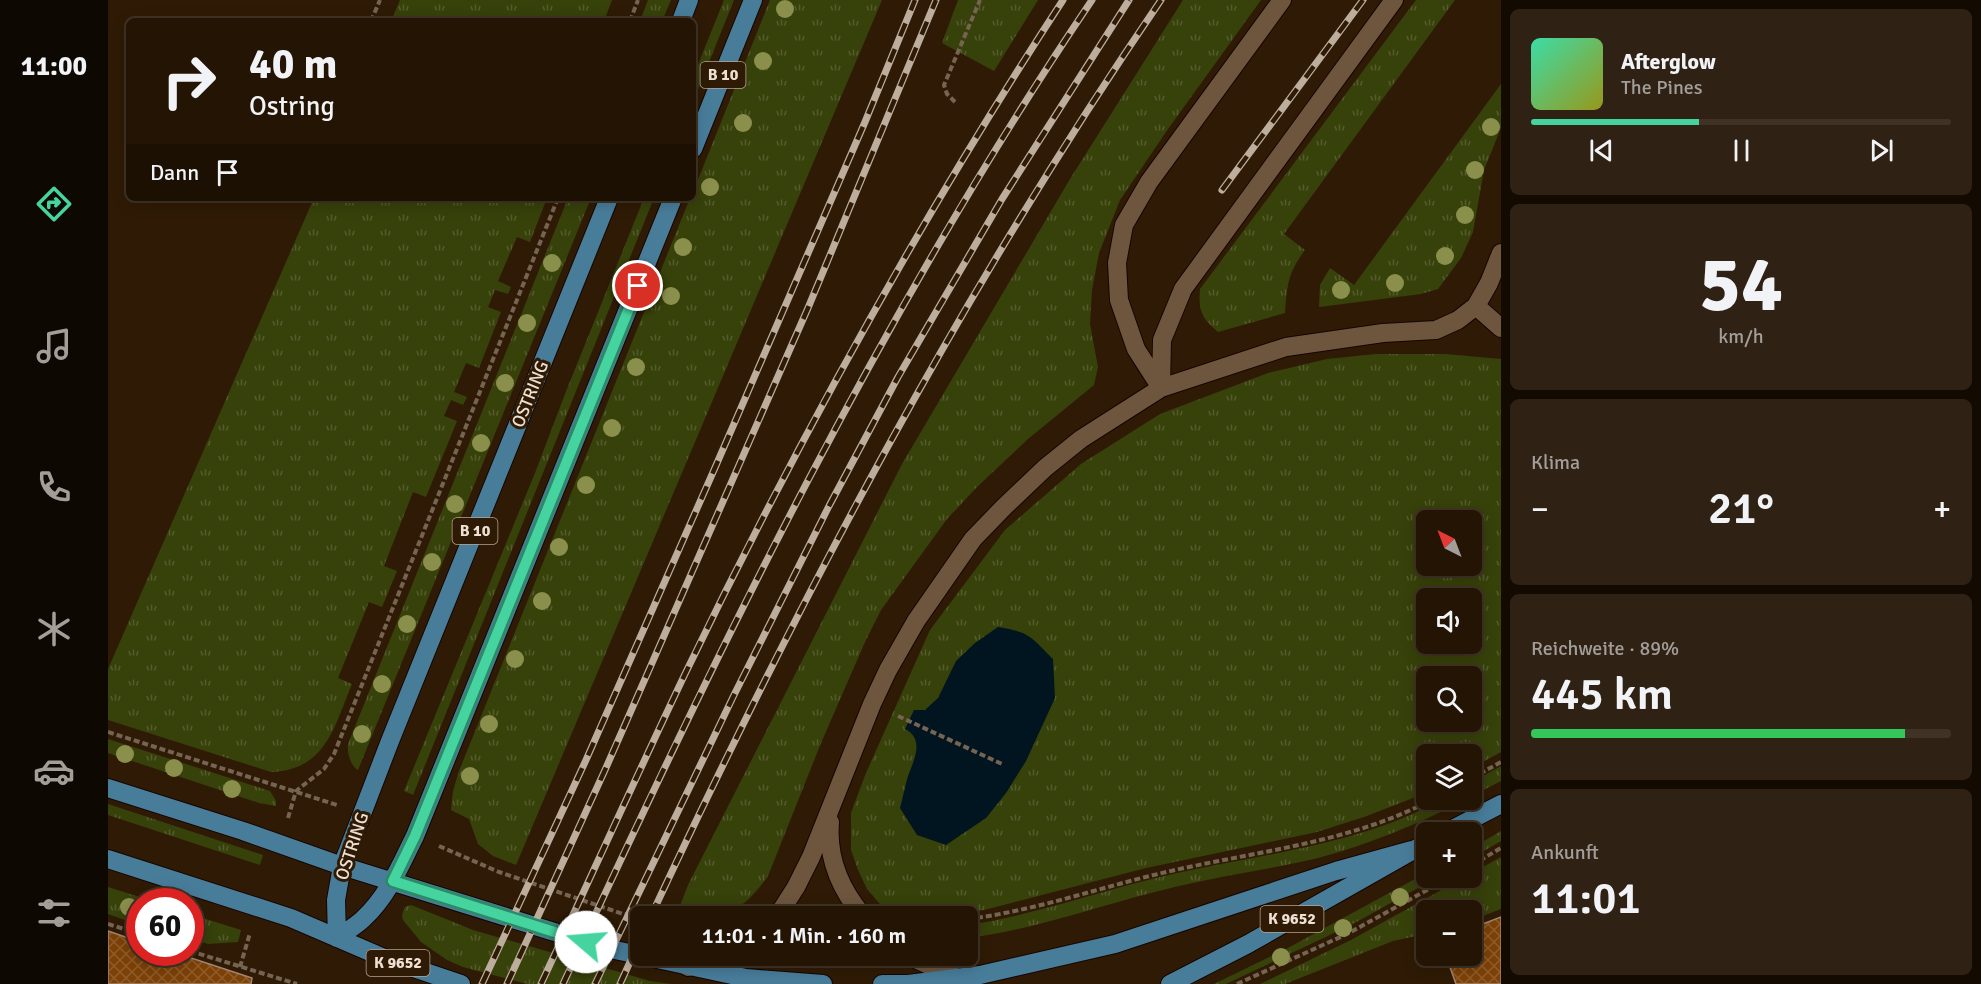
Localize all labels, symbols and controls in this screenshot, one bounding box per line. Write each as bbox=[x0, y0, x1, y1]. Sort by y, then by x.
text: 40 m bbox=[249, 39, 338, 90]
icon: right bbox=[150, 42, 228, 120]
text: Afterglow bbox=[1621, 48, 1716, 75]
text: 11:00 bbox=[21, 50, 87, 83]
road number: B 10 bbox=[700, 62, 746, 88]
text: The Pines bbox=[1621, 75, 1703, 100]
text: Ostring bbox=[249, 90, 335, 123]
icon: previous bbox=[1585, 134, 1618, 167]
icon: pause bbox=[1725, 134, 1758, 167]
icon: next bbox=[1865, 134, 1898, 167]
icon: arrive bbox=[211, 156, 244, 189]
text: Dann bbox=[150, 159, 199, 186]
icon: directions bbox=[33, 183, 75, 225]
text: 54 bbox=[1699, 237, 1783, 333]
pin bbox=[612, 260, 663, 311]
icon: arrive bbox=[621, 269, 654, 302]
text: km/h bbox=[1718, 324, 1764, 349]
icon: music bbox=[33, 325, 75, 367]
street label: OSTRING bbox=[507, 357, 553, 431]
text: Klima bbox=[1531, 450, 1580, 475]
icon: phone bbox=[33, 466, 75, 508]
text: 21° bbox=[1708, 481, 1774, 536]
text: − bbox=[1531, 489, 1549, 530]
text: + bbox=[1933, 489, 1951, 530]
north arrow bbox=[1416, 510, 1482, 576]
map controls bbox=[1416, 510, 1482, 966]
road number: B 10 bbox=[452, 518, 497, 544]
button: sound bbox=[1416, 588, 1482, 654]
icon: climate bbox=[33, 608, 75, 650]
text: Reichweite · 89% bbox=[1531, 636, 1679, 661]
button: search bbox=[1416, 666, 1482, 732]
text: 445 km bbox=[1531, 667, 1673, 722]
button: layers bbox=[1416, 744, 1482, 810]
icon: car bbox=[33, 750, 75, 792]
street label: OSTRING bbox=[331, 809, 373, 883]
button: + bbox=[1416, 822, 1482, 888]
text: Ankunft bbox=[1531, 840, 1599, 865]
text: 11:01 bbox=[1531, 871, 1641, 926]
speed limit sign: 60 bbox=[126, 888, 204, 966]
icon: filters bbox=[33, 892, 75, 934]
button: − bbox=[1416, 900, 1482, 966]
road number: K 9652 bbox=[1260, 906, 1324, 932]
position arrow bbox=[554, 910, 618, 974]
text: 11:01 · 1 Min. · 160 m bbox=[702, 922, 906, 949]
road number: K 9652 bbox=[366, 950, 430, 976]

